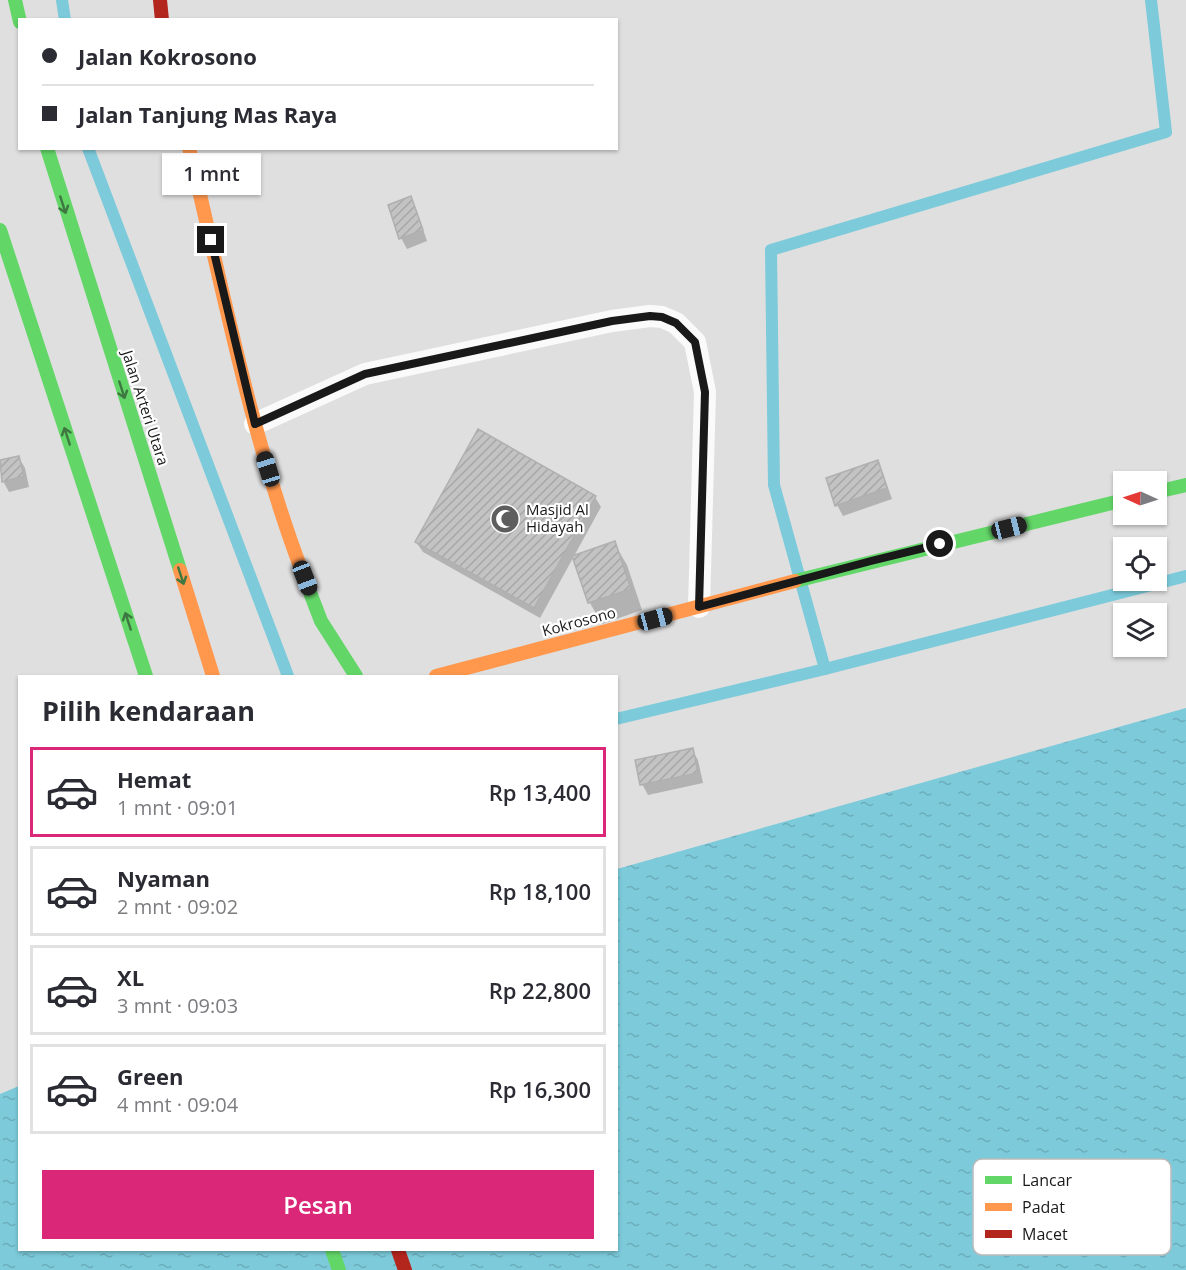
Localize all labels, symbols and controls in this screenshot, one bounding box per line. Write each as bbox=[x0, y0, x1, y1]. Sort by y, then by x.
text: Jalan Kokrosono bbox=[78, 41, 257, 71]
text: Jalan Tanjung Mas Raya bbox=[78, 99, 337, 129]
callout: 1 mnt bbox=[162, 153, 260, 195]
text: 1 mnt bbox=[183, 160, 240, 187]
one-way arrow bbox=[58, 195, 69, 214]
route end bbox=[197, 226, 224, 253]
street label: Jalan Arteri Utara bbox=[117, 346, 174, 468]
one-way arrow bbox=[117, 380, 128, 399]
one-way arrow bbox=[61, 427, 72, 446]
car bbox=[254, 449, 282, 489]
north arrow bbox=[1113, 471, 1167, 525]
map controls bbox=[1113, 471, 1167, 657]
place label: Masjid Al Hidayah bbox=[526, 499, 589, 536]
mosque icon: Masjid Al Hidayah bbox=[489, 503, 521, 535]
car bbox=[989, 515, 1029, 541]
route start bbox=[926, 530, 953, 557]
button: locate bbox=[1113, 537, 1167, 591]
car bbox=[290, 558, 320, 598]
one-way arrow bbox=[176, 566, 187, 585]
street label: Kokrosono bbox=[540, 602, 618, 640]
button: layers bbox=[1113, 603, 1167, 657]
car bbox=[635, 606, 675, 632]
one-way arrow bbox=[121, 612, 132, 631]
text: Pilih kendaraan bbox=[42, 692, 255, 729]
text: Hemat bbox=[117, 764, 191, 794]
icon: car bbox=[45, 765, 99, 819]
text: Rp 13,400 bbox=[489, 777, 591, 807]
text: 1 mnt · 09:01 bbox=[117, 794, 238, 821]
text: Nyaman bbox=[117, 863, 210, 893]
icon: car bbox=[45, 864, 99, 918]
text: Rp 18,100 bbox=[489, 876, 591, 906]
text: 2 mnt · 09:02 bbox=[117, 893, 238, 920]
text: XL bbox=[117, 962, 144, 992]
icon: car bbox=[45, 963, 99, 1017]
text: Rp 22,800 bbox=[489, 975, 591, 1005]
text: 3 mnt · 09:03 bbox=[117, 992, 238, 1019]
text: Green bbox=[117, 1061, 183, 1091]
icon: car bbox=[45, 1062, 99, 1116]
text: Rp 16,300 bbox=[489, 1074, 591, 1104]
text: 4 mnt · 09:04 bbox=[117, 1091, 238, 1118]
legend bbox=[973, 1159, 1171, 1255]
text: Lancar bbox=[1022, 1169, 1073, 1191]
button: Pesan bbox=[42, 1170, 594, 1239]
text: Padat bbox=[1022, 1196, 1065, 1218]
text: Macet bbox=[1022, 1223, 1068, 1245]

